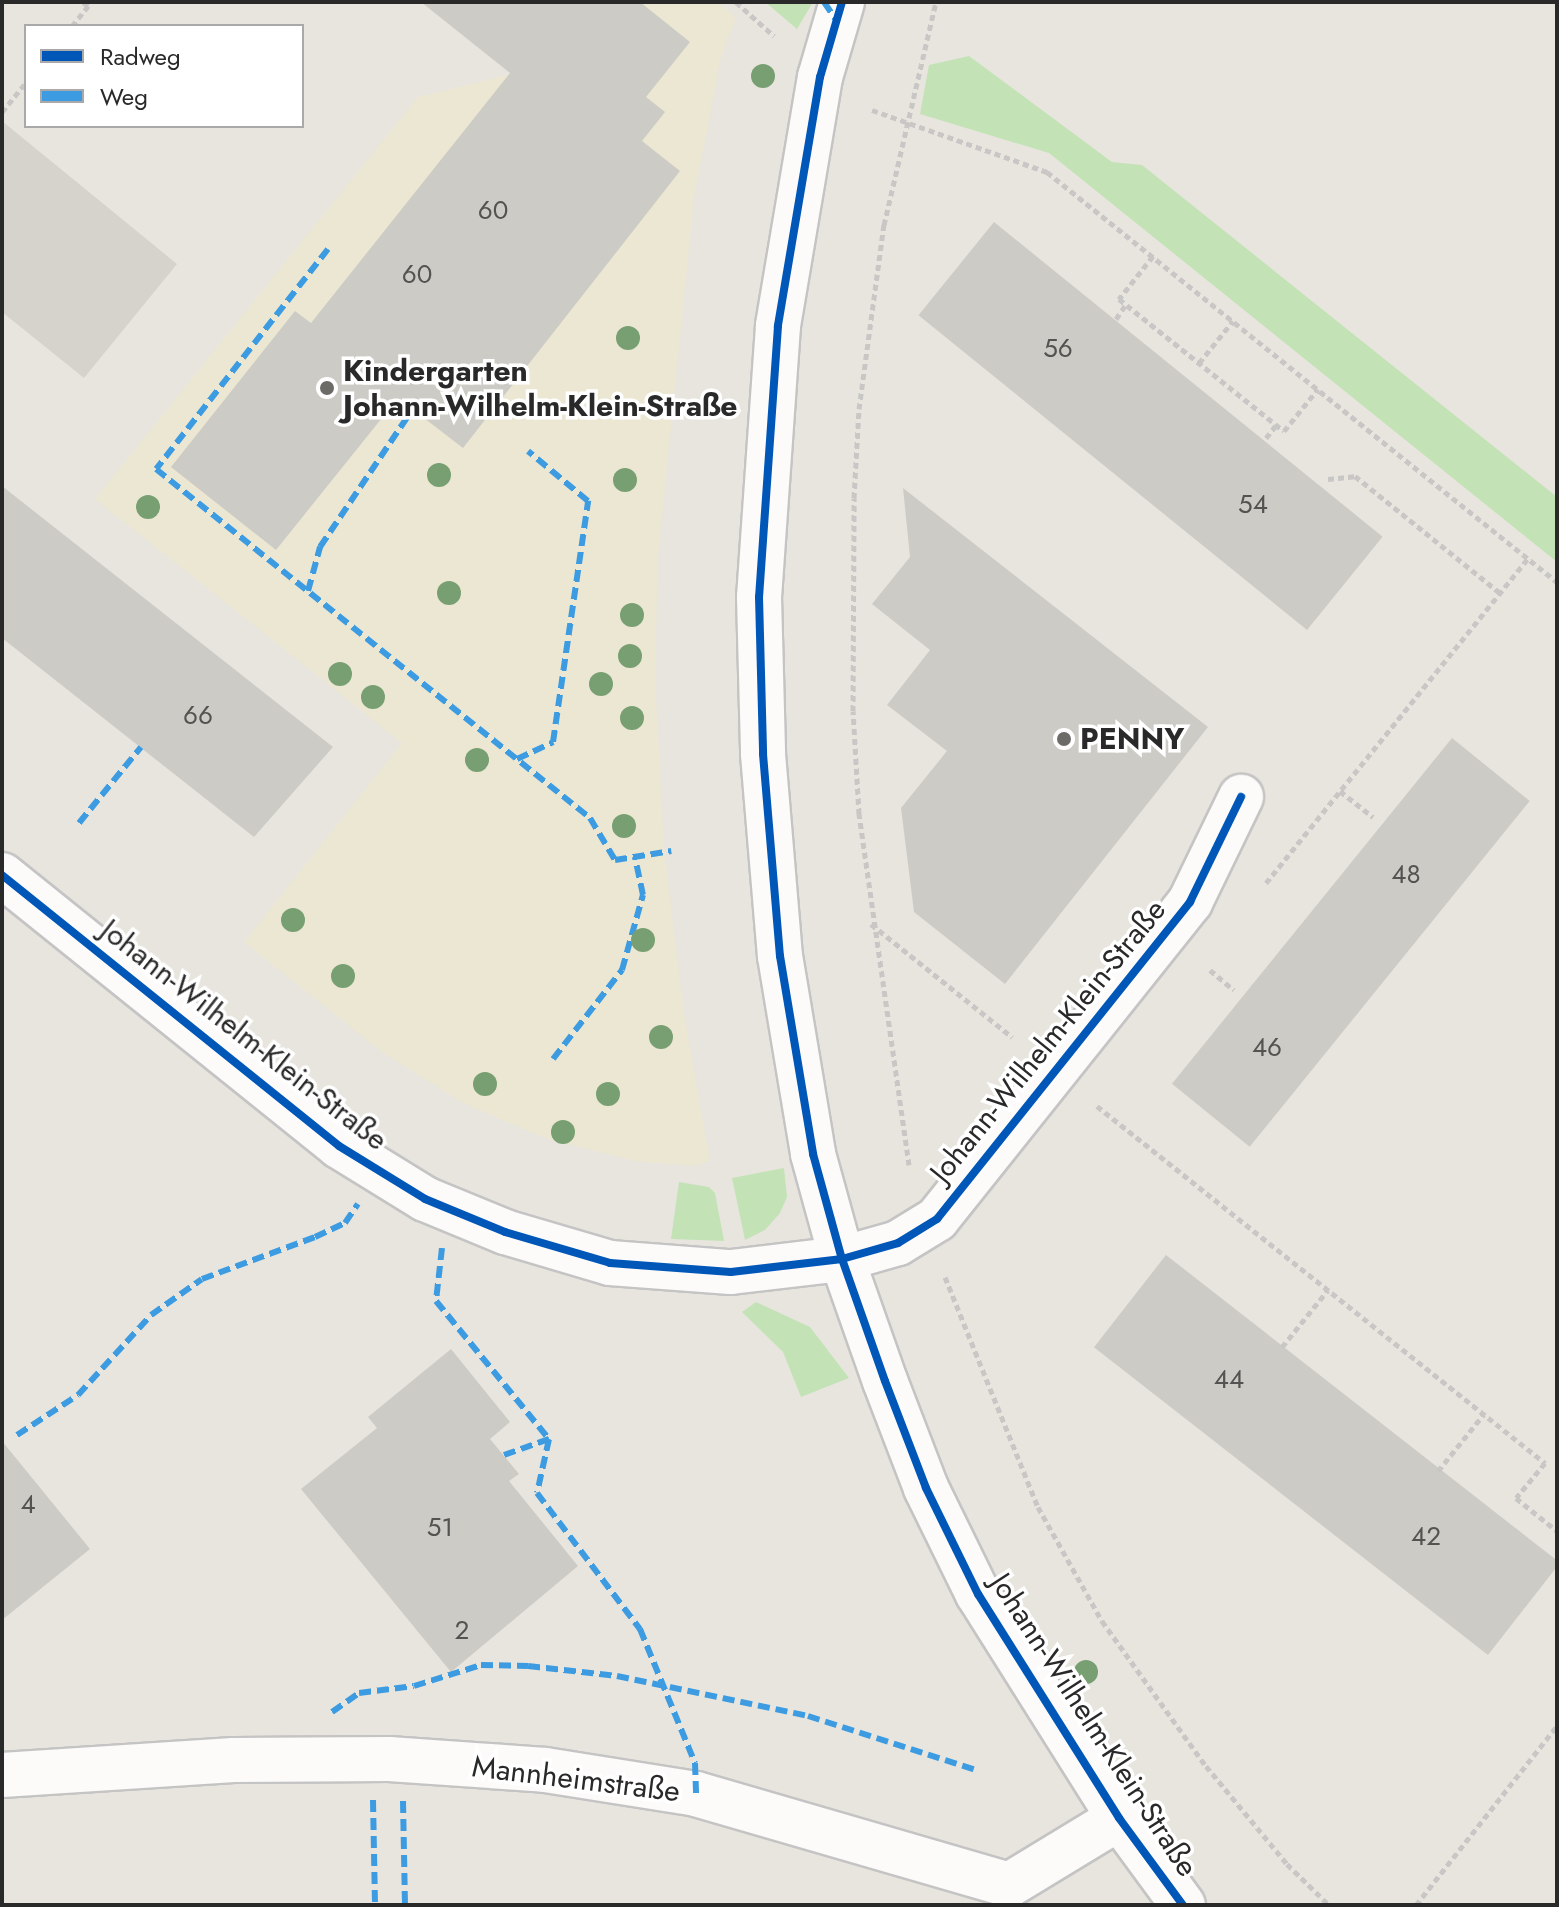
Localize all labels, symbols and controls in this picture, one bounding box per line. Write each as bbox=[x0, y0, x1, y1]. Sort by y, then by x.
legend bbox=[24, 24, 304, 128]
text: Radweg bbox=[100, 39, 181, 74]
text: Weg bbox=[100, 79, 148, 114]
house number: 60 bbox=[478, 195, 508, 227]
house number: 60 bbox=[402, 259, 432, 291]
house number: 56 bbox=[1043, 333, 1073, 365]
place label: Kindergarten Johann-Wilhelm-Klein-Straße bbox=[343, 353, 737, 424]
marker: Kindergarten Johann-Wilhelm-Klein-Straße bbox=[318, 379, 336, 397]
house number: 54 bbox=[1238, 489, 1268, 521]
house number: 66 bbox=[183, 700, 213, 732]
place label: PENNY bbox=[1080, 721, 1184, 757]
marker: PENNY bbox=[1055, 730, 1073, 748]
house number: 48 bbox=[1391, 859, 1421, 891]
street label: Johann-Wilhelm-Klein-Straße bbox=[923, 892, 1173, 1190]
street label: Johann-Wilhelm-Klein-Straße bbox=[94, 912, 394, 1158]
house number: 46 bbox=[1252, 1032, 1282, 1064]
house number: 44 bbox=[1214, 1364, 1244, 1396]
house number: 4 bbox=[20, 1489, 36, 1521]
house number: 51 bbox=[427, 1512, 453, 1544]
house number: 42 bbox=[1411, 1521, 1441, 1553]
street label: Johann-Wilhelm-Klein-Straße bbox=[983, 1567, 1205, 1883]
house number: 2 bbox=[455, 1615, 469, 1647]
street label: Mannheimstraße bbox=[470, 1748, 682, 1810]

